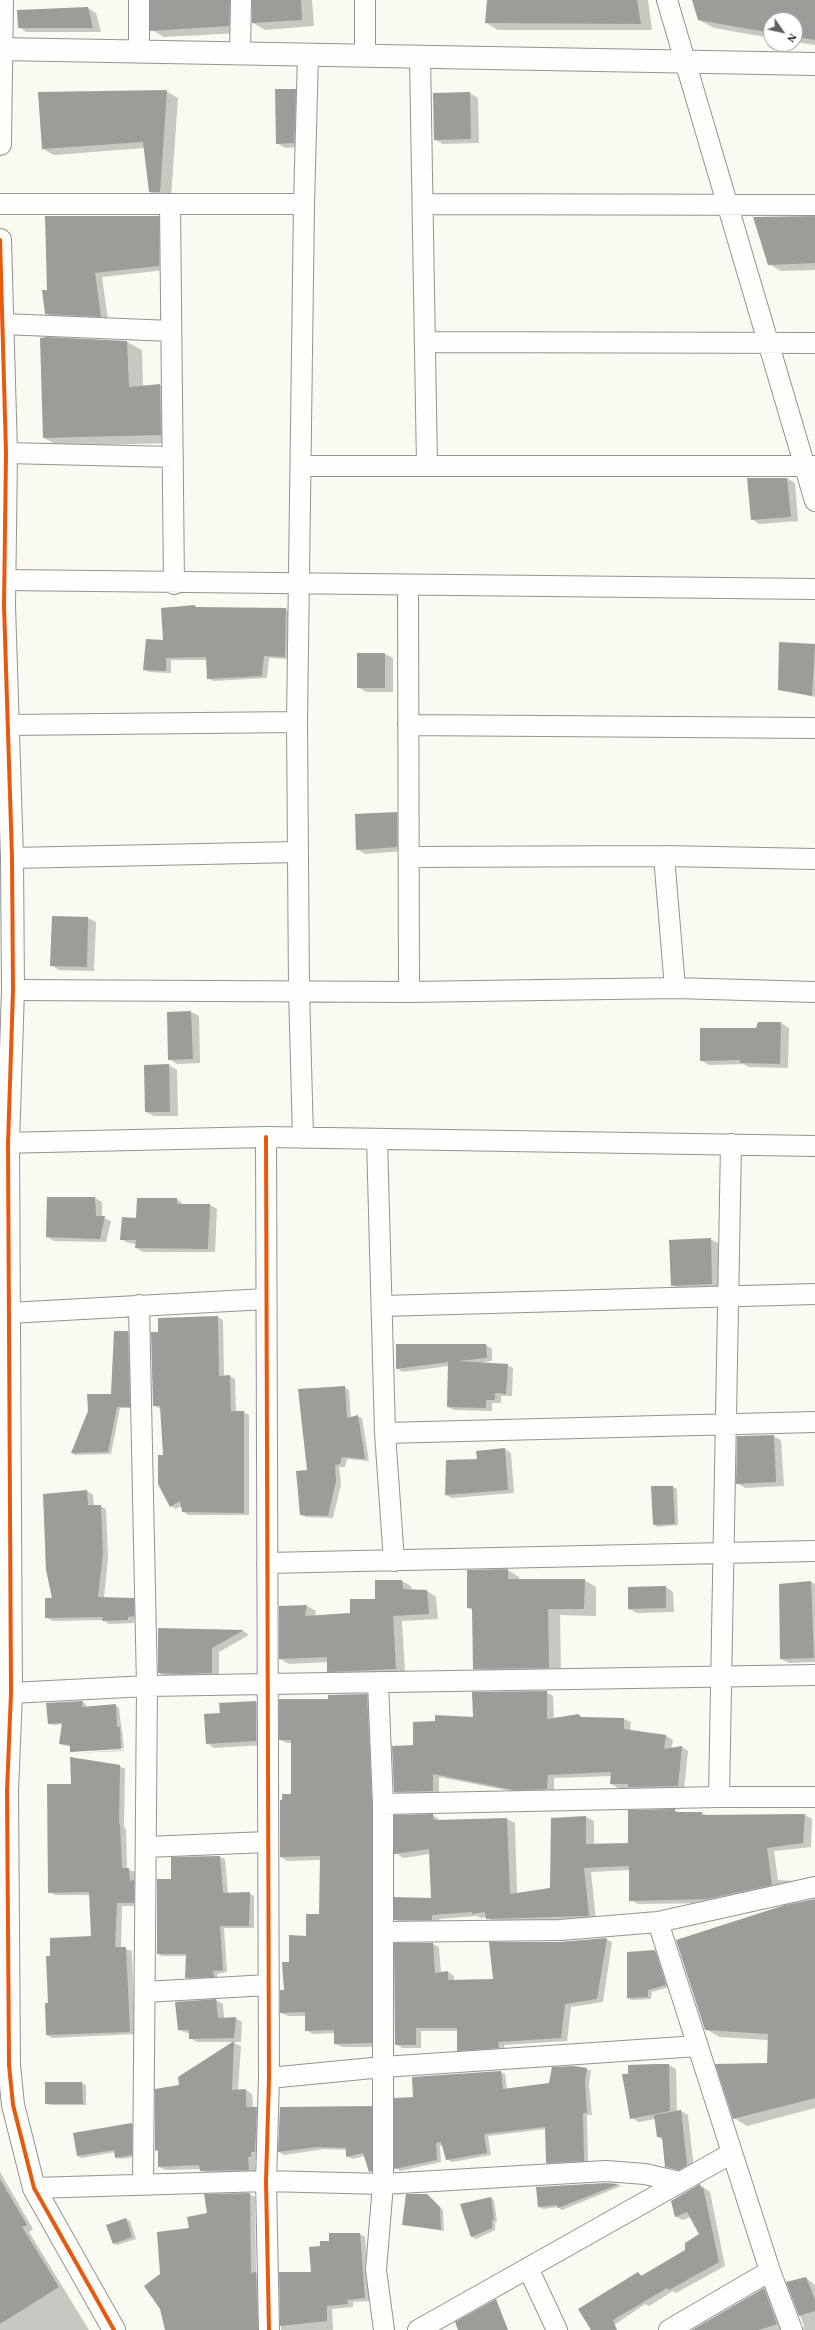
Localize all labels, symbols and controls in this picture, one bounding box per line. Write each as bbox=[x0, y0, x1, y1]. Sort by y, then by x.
north arrow bbox=[763, 12, 803, 52]
text: N bbox=[785, 31, 799, 45]

